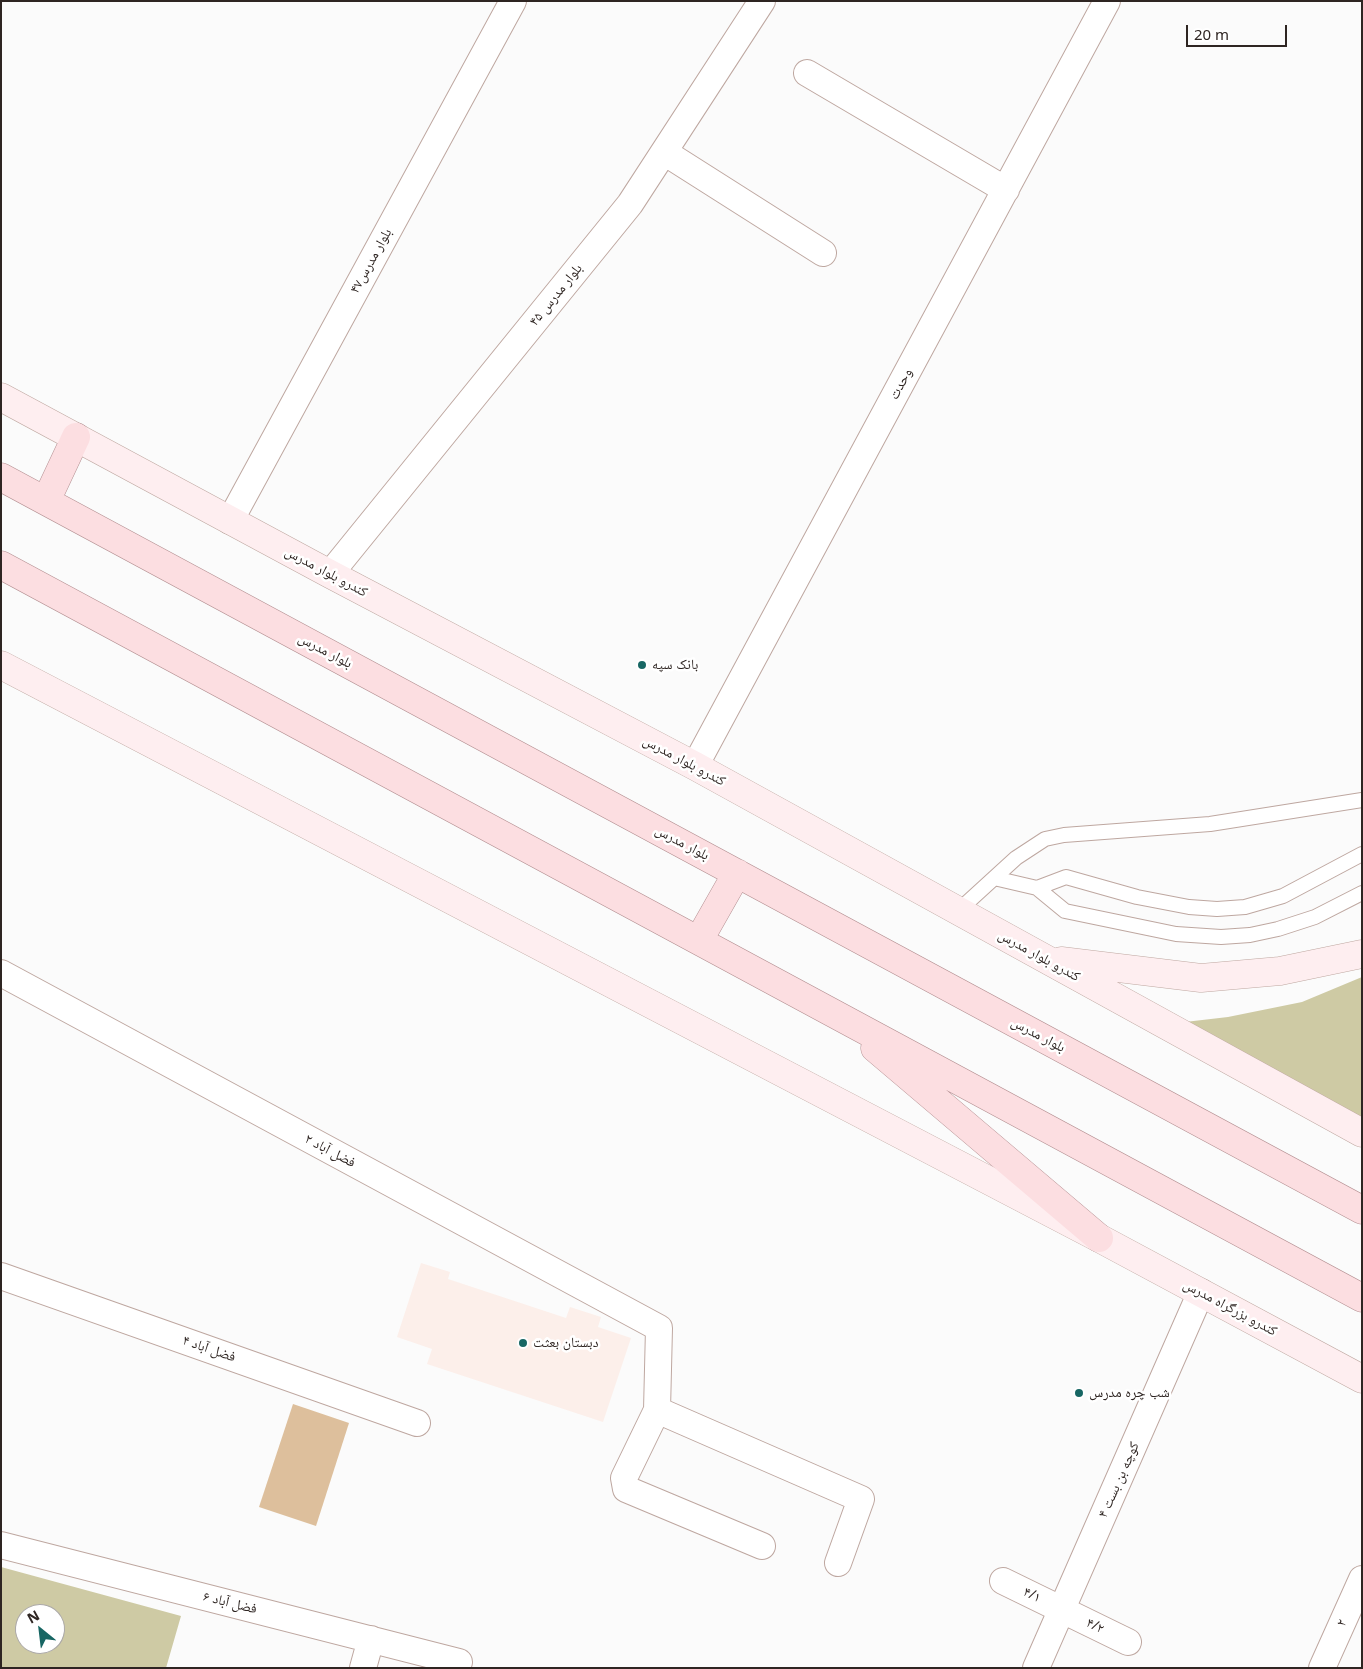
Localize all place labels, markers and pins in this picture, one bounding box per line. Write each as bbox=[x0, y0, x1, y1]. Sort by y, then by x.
place label: بانک سپه bbox=[652, 657, 698, 673]
marker: بانک سپه bbox=[636, 659, 648, 671]
place label: دبستان بعثت bbox=[533, 1335, 598, 1351]
marker: دبستان بعثت bbox=[517, 1337, 529, 1349]
place label: شب چره مدرس bbox=[1089, 1385, 1170, 1401]
marker: شب چره مدرس bbox=[1073, 1387, 1085, 1399]

